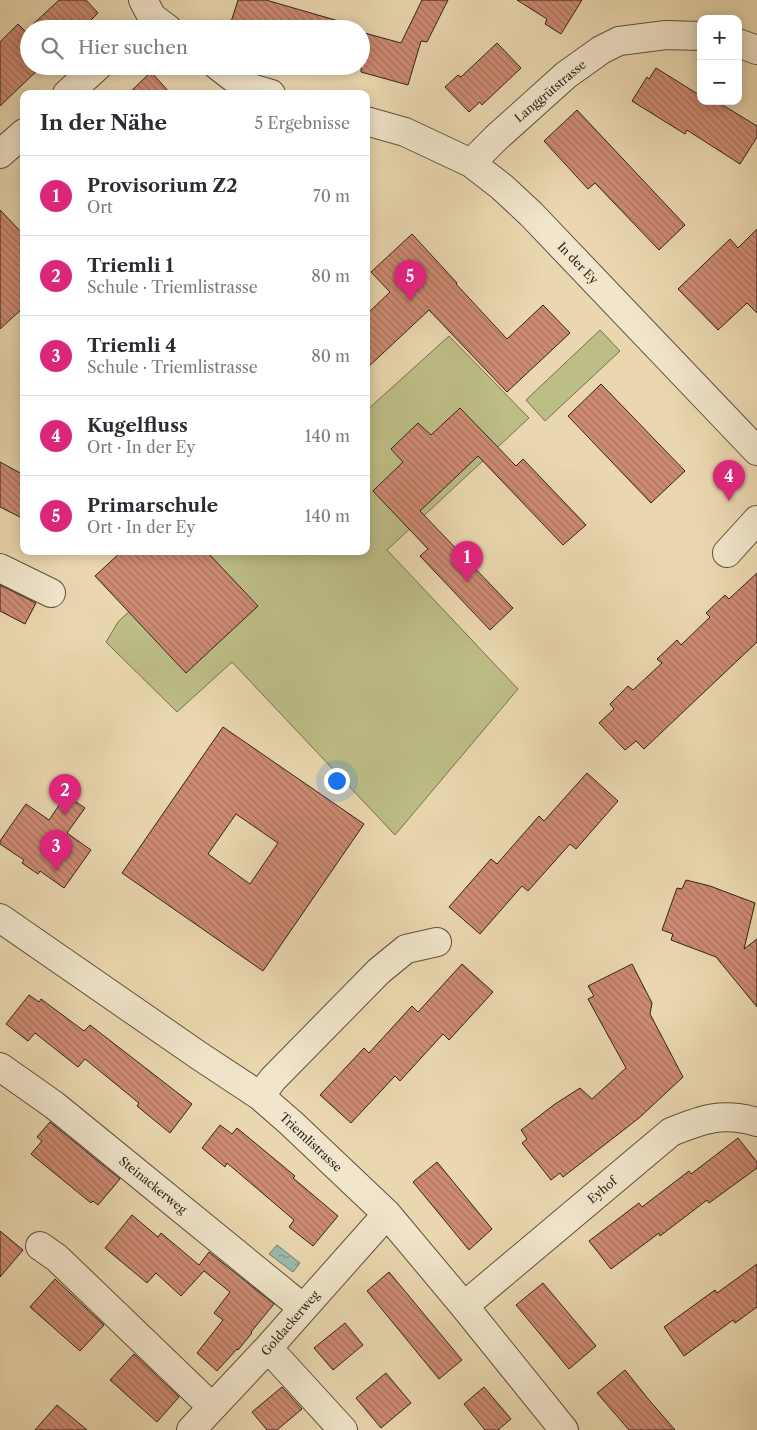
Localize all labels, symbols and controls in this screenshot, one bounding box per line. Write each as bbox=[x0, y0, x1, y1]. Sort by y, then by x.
map controls bbox=[697, 15, 742, 105]
button: + bbox=[697, 15, 742, 60]
search box bbox=[20, 20, 370, 75]
icon: search bbox=[38, 34, 66, 62]
text: Hier suchen bbox=[78, 36, 188, 59]
street label: Langgrütstrasse bbox=[511, 57, 589, 125]
button: − bbox=[697, 60, 742, 105]
text: In der Nähe bbox=[40, 110, 167, 135]
text: 5 Ergebnisse bbox=[255, 113, 350, 133]
text: Provisorium Z2 bbox=[87, 174, 237, 197]
text: 1 bbox=[52, 186, 60, 206]
text: 70 m bbox=[313, 186, 350, 206]
text: Ort bbox=[87, 197, 113, 217]
street label: In der Ey bbox=[554, 239, 602, 287]
text: Triemli 1 bbox=[87, 254, 174, 277]
pin: 5 bbox=[394, 260, 426, 301]
text: 2 bbox=[51, 266, 61, 286]
text: 80 m bbox=[311, 266, 350, 286]
text: Schule · Triemlistrasse bbox=[87, 277, 258, 297]
text: Triemli 4 bbox=[87, 334, 177, 357]
text: 3 bbox=[51, 346, 61, 366]
text: 80 m bbox=[311, 346, 350, 366]
text: Schule · Triemlistrasse bbox=[87, 357, 258, 377]
text: Kugelfluss bbox=[87, 414, 188, 437]
text: 4 bbox=[51, 426, 61, 446]
text: 140 m bbox=[305, 426, 350, 446]
text: Ort · In der Ey bbox=[87, 437, 195, 457]
pin: 4 bbox=[713, 460, 745, 501]
text: Primarschule bbox=[87, 494, 218, 517]
text: 5 bbox=[52, 506, 60, 526]
text: 140 m bbox=[305, 506, 350, 526]
text: Ort · In der Ey bbox=[87, 517, 195, 537]
pin: 1 bbox=[451, 541, 483, 582]
your location bbox=[324, 768, 350, 794]
pin: 2 bbox=[49, 774, 81, 815]
pin: 3 bbox=[40, 830, 72, 871]
street label: Triemlistrasse bbox=[277, 1109, 346, 1175]
street label: Steinackerweg bbox=[116, 1153, 190, 1217]
street label: Eyhof bbox=[584, 1172, 621, 1207]
street label: Goldackerweg bbox=[258, 1287, 323, 1359]

